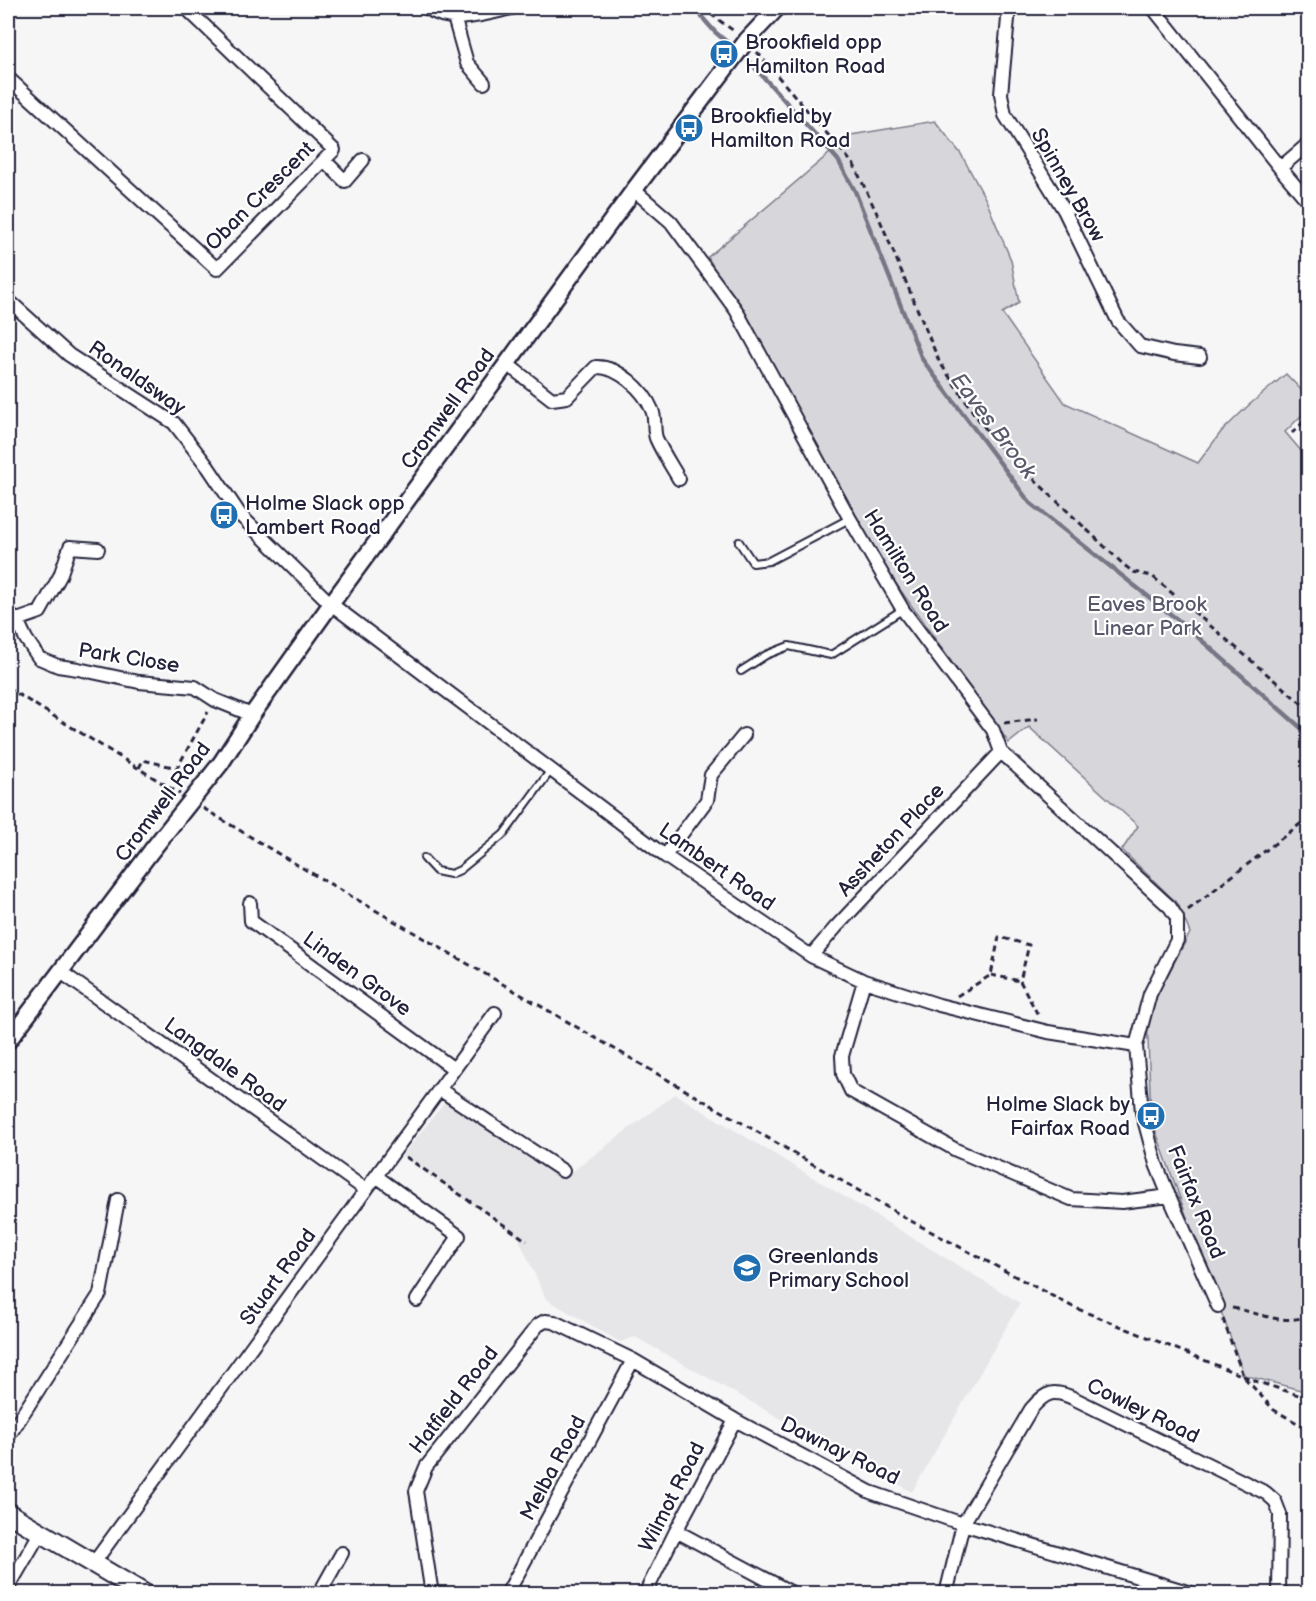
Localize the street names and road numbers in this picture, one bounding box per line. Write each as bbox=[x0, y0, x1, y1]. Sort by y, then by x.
street label: Spinney Brow bbox=[1025, 124, 1111, 246]
street label: Oban Crescent bbox=[200, 136, 320, 256]
street label: Ronaldsway bbox=[84, 335, 191, 421]
street label: Cromwell Road bbox=[396, 344, 500, 474]
street label: Hamilton Road bbox=[858, 505, 954, 637]
street label: Park Close bbox=[77, 638, 181, 678]
street label: Cromwell Road bbox=[110, 737, 216, 867]
street label: Assheton Place bbox=[832, 778, 950, 902]
street label: Lambert Road bbox=[654, 818, 780, 916]
street label: Linden Grove bbox=[298, 926, 416, 1022]
street label: Langdale Road bbox=[159, 1012, 291, 1118]
street label: Fairfax Road bbox=[1162, 1142, 1230, 1262]
street label: Stuart Road bbox=[235, 1224, 321, 1330]
street label: Hatfield Road bbox=[404, 1341, 504, 1459]
street label: Cowley Road bbox=[1083, 1373, 1203, 1449]
street label: Melba Road bbox=[515, 1411, 591, 1525]
street label: Dawnay Road bbox=[776, 1411, 904, 1491]
street label: Wilmot Road bbox=[634, 1438, 710, 1556]

